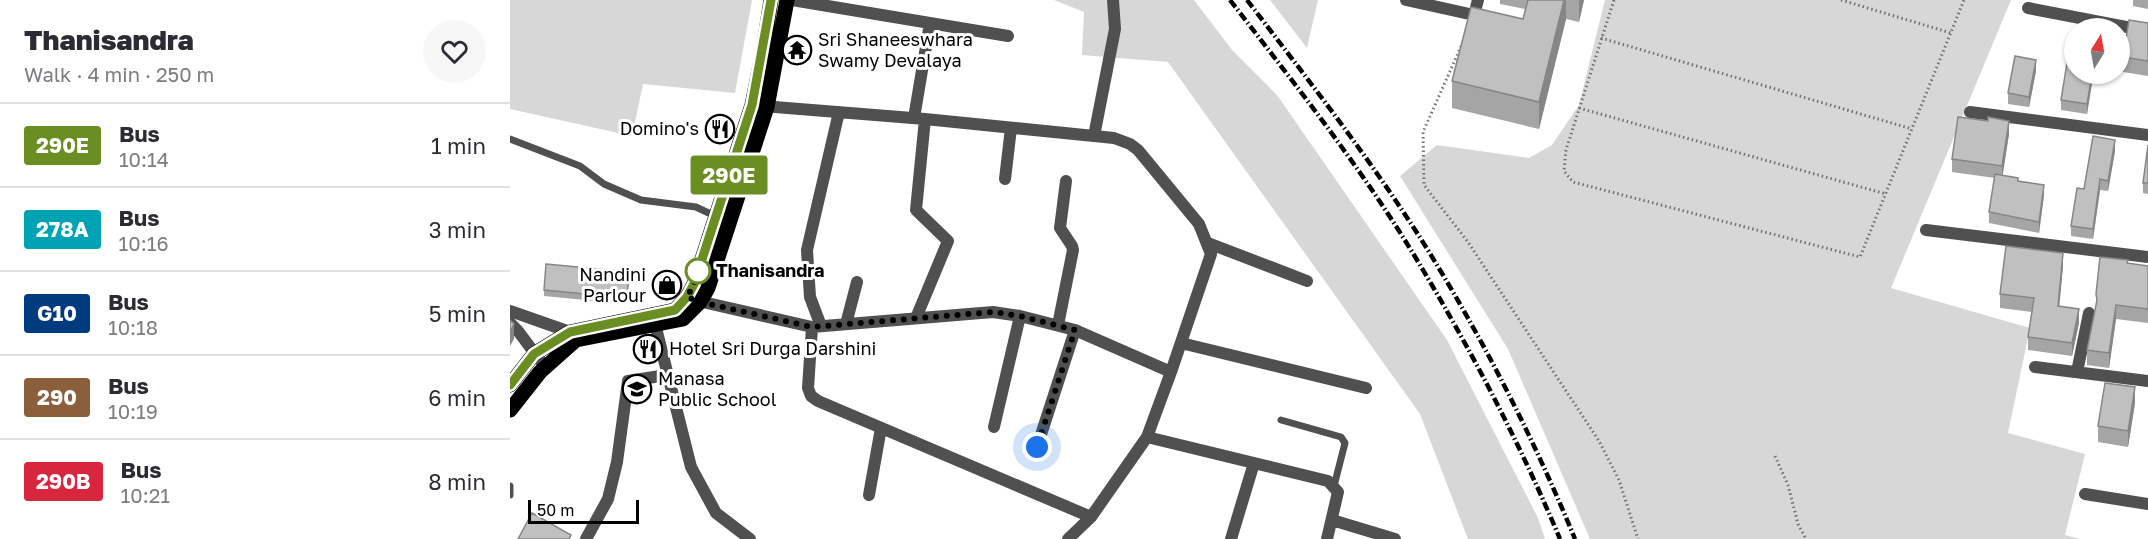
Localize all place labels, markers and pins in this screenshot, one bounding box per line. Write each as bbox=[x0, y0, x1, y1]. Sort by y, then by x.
place label: Sri Shaneeswhara Swamy Devalaya bbox=[818, 28, 973, 71]
temple icon: Sri Shaneeswhara Swamy Devalaya bbox=[781, 34, 813, 66]
restaurant icon: Domino's bbox=[704, 113, 736, 145]
place label: Domino's bbox=[620, 117, 699, 139]
marker: Thanisandra bbox=[685, 258, 711, 284]
place label: Thanisandra bbox=[716, 259, 825, 281]
place label: Nandini Parlour bbox=[579, 263, 646, 306]
shop icon: Nandini Parlour bbox=[651, 269, 683, 301]
restaurant icon: Hotel Sri Durga Darshini bbox=[632, 333, 664, 365]
place label: Hotel Sri Durga Darshini bbox=[669, 337, 876, 359]
place label: Manasa Public School bbox=[658, 367, 777, 410]
school or university icon: Manasa Public School bbox=[621, 373, 653, 405]

